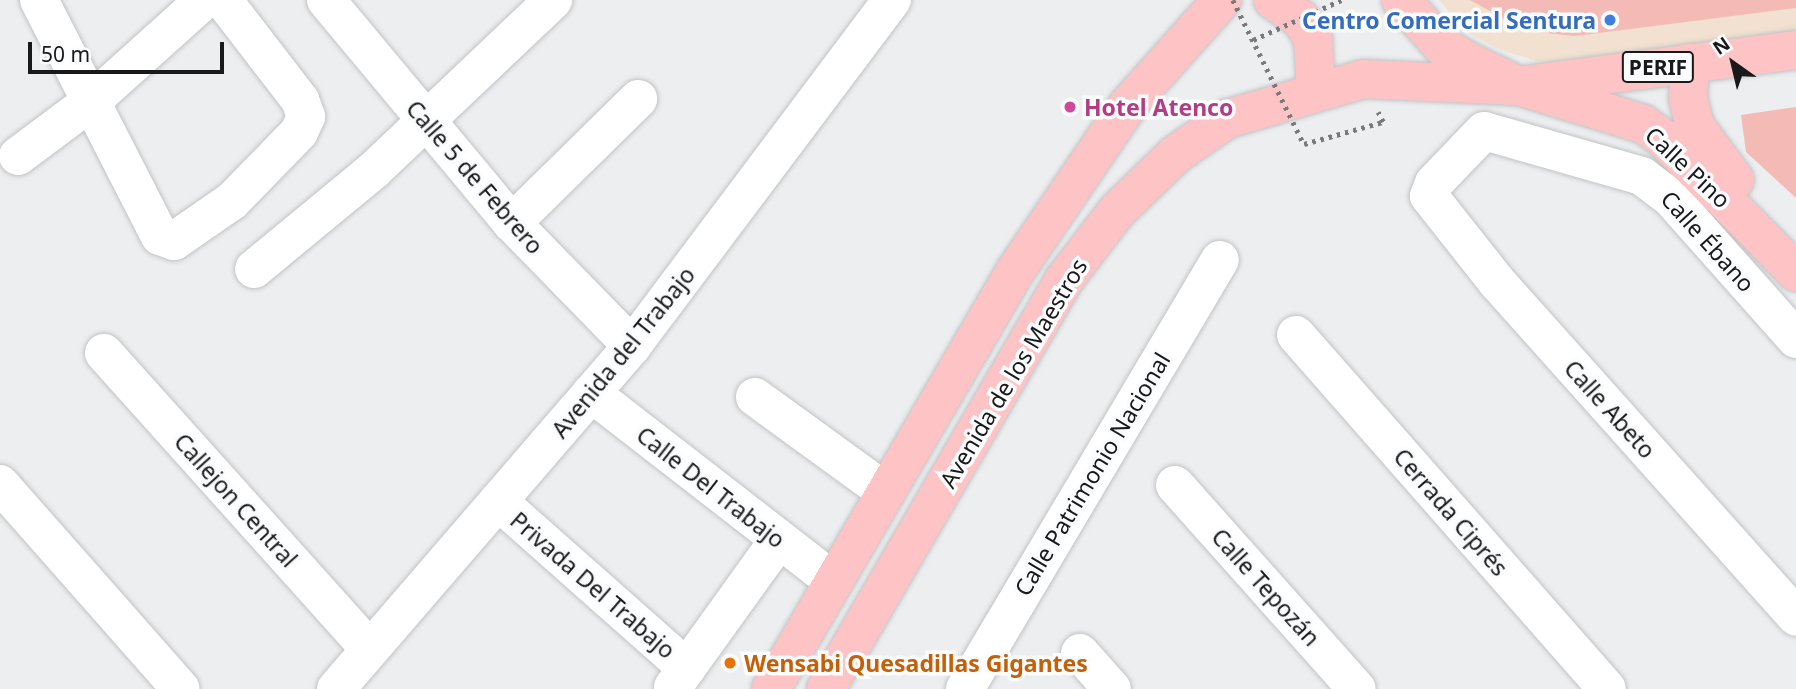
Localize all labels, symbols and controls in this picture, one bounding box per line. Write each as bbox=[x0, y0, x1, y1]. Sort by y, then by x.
place label: Centro Comercial Sentura bbox=[1302, 6, 1596, 34]
marker: Centro Comercial Sentura bbox=[1602, 12, 1618, 28]
scale bar bbox=[32, 28, 228, 72]
north arrow bbox=[1698, 28, 1768, 98]
text: N bbox=[1708, 30, 1735, 61]
text: 50 m bbox=[41, 40, 90, 68]
road number: PERIF bbox=[1621, 50, 1695, 84]
place label: Hotel Atenco bbox=[1084, 93, 1233, 121]
street label: Calle 5 de Febrero bbox=[401, 95, 549, 259]
marker: Hotel Atenco bbox=[1062, 99, 1078, 115]
street label: Calle Pino bbox=[1640, 121, 1736, 213]
street label: Calle Ébano bbox=[1656, 185, 1760, 297]
street label: Avenida de los Maestros bbox=[934, 253, 1092, 493]
street label: Avenida del Trabajo bbox=[546, 261, 700, 443]
street label: Calle Patrimonio Nacional bbox=[1008, 347, 1176, 601]
street label: Calle Abeto bbox=[1559, 354, 1661, 464]
street label: Calle Del Trabajo bbox=[631, 421, 791, 553]
street label: Callejon Central bbox=[169, 428, 303, 572]
street label: Cerrada Ciprés bbox=[1388, 443, 1514, 581]
street label: Privada Del Trabajo bbox=[505, 506, 681, 664]
street label: Calle Tepozán bbox=[1206, 523, 1326, 651]
place label: Wensabi Quesadillas Gigantes bbox=[744, 649, 1088, 677]
marker: Wensabi Quesadillas Gigantes bbox=[722, 655, 738, 671]

